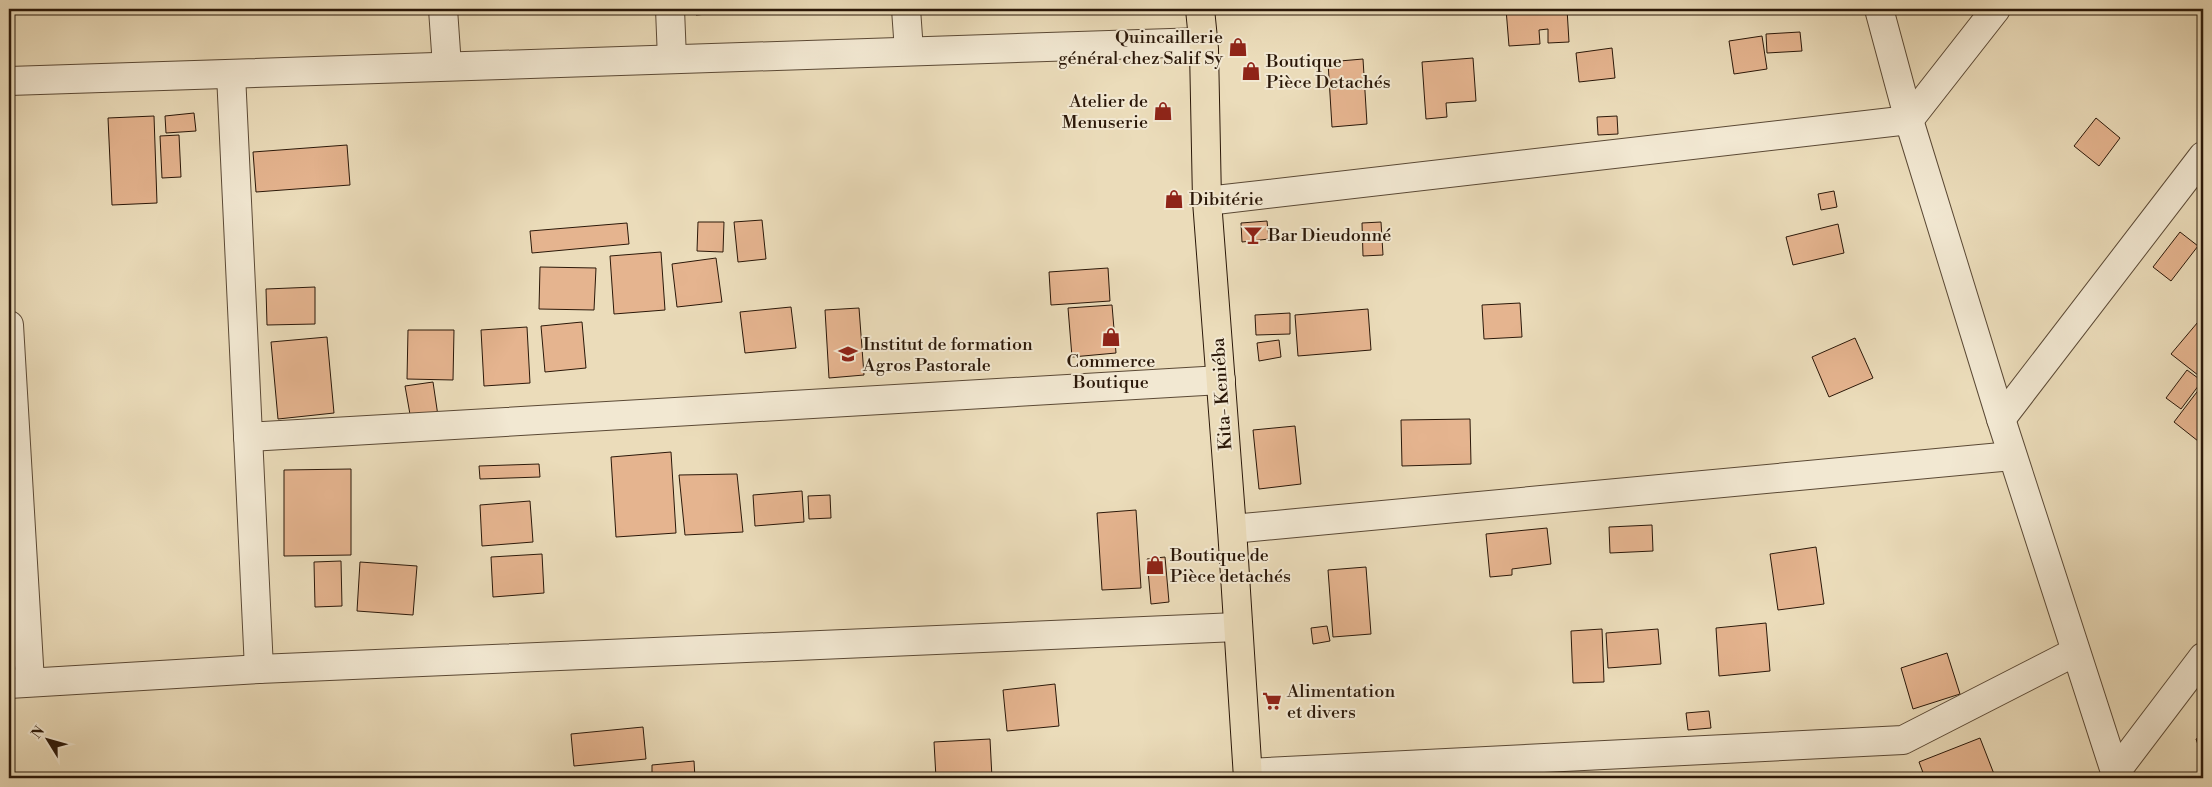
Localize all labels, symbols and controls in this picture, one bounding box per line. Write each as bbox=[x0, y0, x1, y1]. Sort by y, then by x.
place label: Quincaillerie général chez Salif Sy bbox=[1058, 26, 1223, 70]
shop icon: Quincaillerie général chez Salif Sy bbox=[1227, 36, 1249, 58]
place label: Boutique Pièce Detachés bbox=[1265, 50, 1391, 94]
shop icon: Boutique Pièce Detachés bbox=[1240, 60, 1262, 82]
place label: Atelier de Menuserie bbox=[1062, 90, 1148, 134]
shop icon: Atelier de Menuserie bbox=[1152, 100, 1174, 122]
shop icon: Dibitérie bbox=[1163, 188, 1185, 210]
place label: Dibitérie bbox=[1189, 188, 1263, 211]
bar icon: Bar Dieudonné bbox=[1242, 224, 1264, 246]
place label: Bar Dieudonné bbox=[1267, 224, 1391, 247]
shop icon: Commerce Boutique bbox=[1100, 326, 1122, 348]
place label: Institut de formation Agros Pastorale bbox=[862, 333, 1033, 377]
street label: Kita- Keniéba bbox=[1207, 336, 1237, 451]
school or university icon: Institut de formation Agros Pastorale bbox=[837, 343, 859, 365]
place label: Commerce Boutique bbox=[1067, 350, 1155, 394]
place label: Boutique de Pièce detachés bbox=[1169, 544, 1291, 588]
shop icon: Boutique de Pièce detachés bbox=[1144, 554, 1166, 576]
place label: Alimentation et divers bbox=[1286, 680, 1395, 724]
supermarket icon: Alimentation et divers bbox=[1261, 690, 1283, 712]
north arrow bbox=[22, 714, 72, 764]
text: N bbox=[28, 723, 49, 743]

